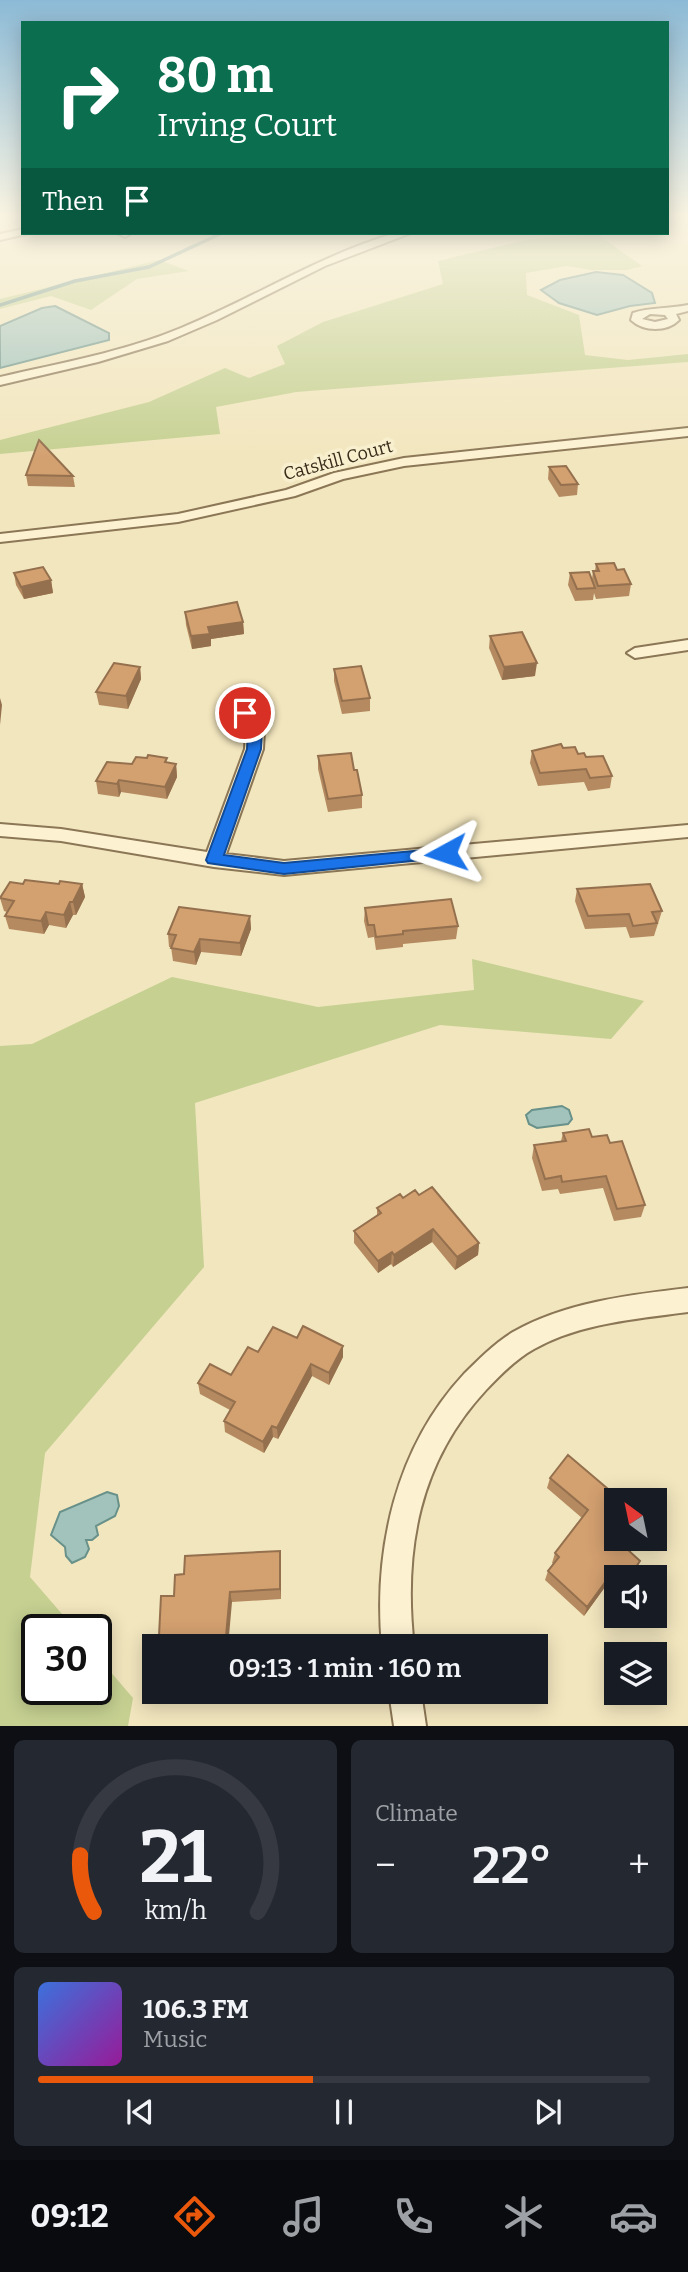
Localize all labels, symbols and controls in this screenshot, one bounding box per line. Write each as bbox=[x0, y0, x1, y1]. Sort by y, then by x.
text: 80 m bbox=[157, 46, 273, 105]
icon: right bbox=[42, 49, 133, 140]
text: Irving Court bbox=[157, 106, 337, 144]
icon: arrive bbox=[118, 182, 156, 220]
text: Then bbox=[42, 186, 104, 217]
street label: Catskill Court bbox=[281, 435, 396, 485]
pin bbox=[215, 683, 275, 743]
icon: arrive bbox=[226, 694, 264, 732]
position arrow bbox=[409, 816, 483, 890]
north arrow bbox=[604, 1488, 667, 1550]
map controls bbox=[604, 1488, 667, 1705]
button: sound bbox=[604, 1565, 667, 1628]
speed limit sign: 30 bbox=[21, 1614, 112, 1705]
button: layers bbox=[604, 1642, 667, 1705]
text: 09:13 · 1 min · 160 m bbox=[229, 1653, 461, 1684]
text: Climate bbox=[375, 1799, 458, 1827]
text: 21 bbox=[139, 1815, 212, 1902]
text: 22° bbox=[472, 1834, 553, 1897]
text: − bbox=[375, 1842, 396, 1888]
text: + bbox=[628, 1842, 650, 1888]
text: km/h bbox=[145, 1896, 207, 1926]
text: 106.3 FM bbox=[143, 1994, 249, 2025]
text: Music bbox=[143, 2025, 207, 2053]
icon: previous bbox=[121, 2093, 159, 2131]
icon: pause bbox=[325, 2093, 363, 2131]
icon: next bbox=[529, 2093, 567, 2131]
icon: directions bbox=[170, 2192, 219, 2241]
icon: music bbox=[279, 2192, 328, 2241]
icon: phone bbox=[389, 2192, 438, 2241]
icon: climate bbox=[499, 2192, 548, 2241]
icon: car bbox=[609, 2192, 658, 2241]
text: 09:12 bbox=[30, 2197, 109, 2235]

